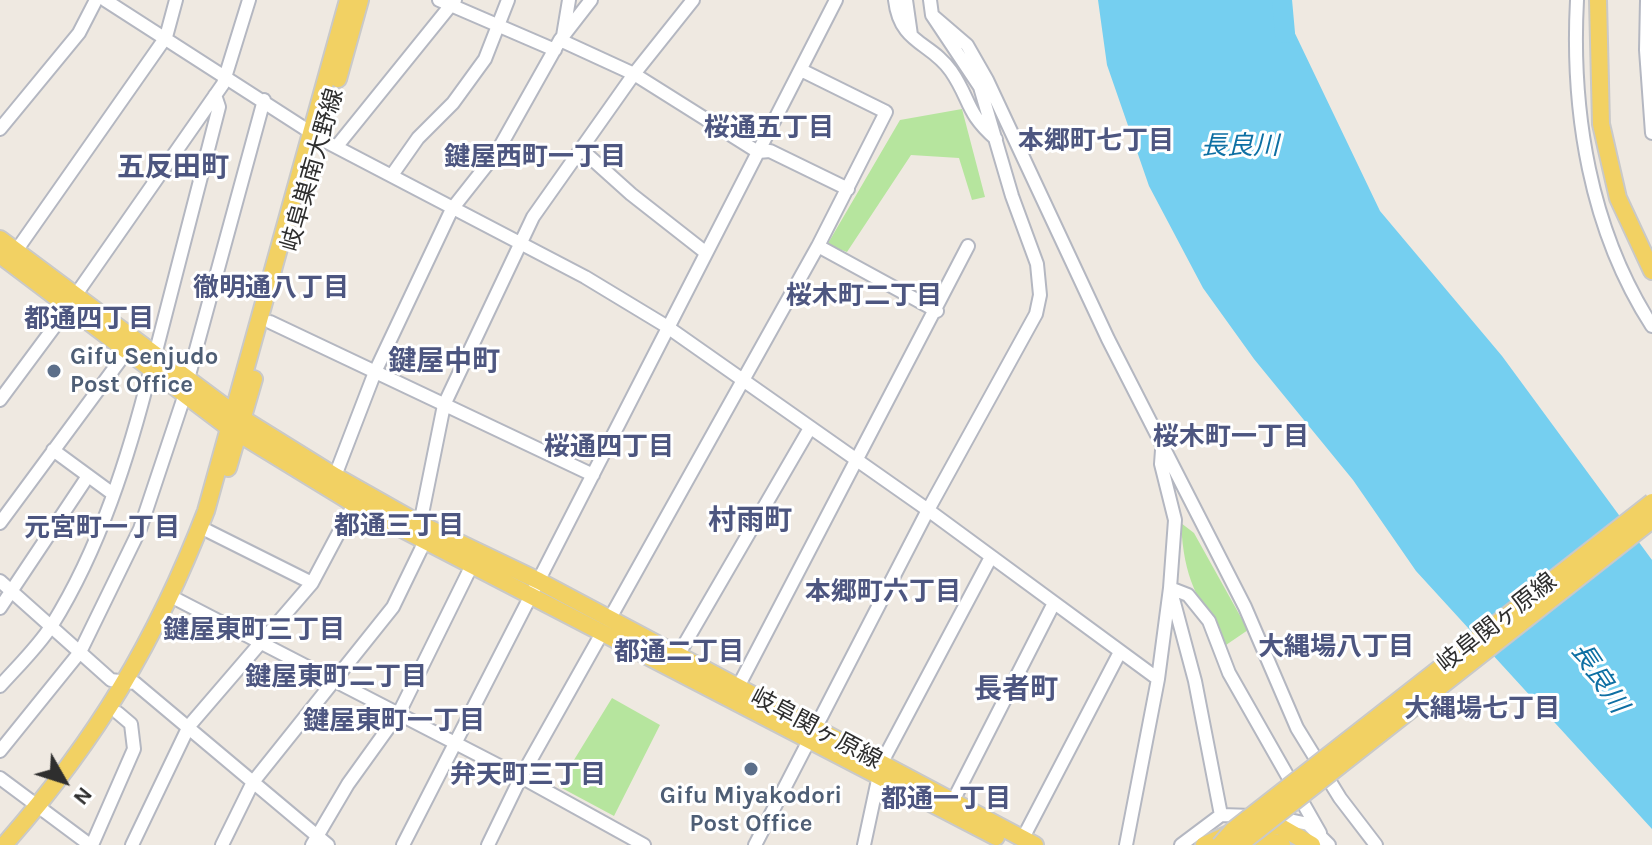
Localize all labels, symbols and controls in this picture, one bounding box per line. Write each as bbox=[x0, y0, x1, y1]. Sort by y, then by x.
street label: 岐阜巣南大野線 bbox=[276, 85, 350, 255]
district label: 桜通五丁目 bbox=[704, 113, 834, 145]
district label: 本郷町七丁目 bbox=[1018, 126, 1174, 158]
water label: 長良川 bbox=[1201, 131, 1279, 163]
district label: 鍵屋西町一丁目 bbox=[444, 142, 626, 174]
district label: 五反田町 bbox=[117, 151, 229, 185]
district label: 徹明通八丁目 bbox=[193, 273, 349, 305]
district label: 桜木町二丁目 bbox=[786, 281, 942, 313]
district label: 都通四丁目 bbox=[24, 304, 154, 336]
place label: Gifu Senjudo Post Office bbox=[70, 343, 218, 399]
district label: 鍵屋中町 bbox=[388, 345, 500, 379]
marker: Gifu Senjudo Post Office bbox=[45, 362, 63, 380]
district label: 桜木町一丁目 bbox=[1153, 422, 1309, 454]
district label: 桜通四丁目 bbox=[544, 432, 674, 464]
district label: 村雨町 bbox=[708, 504, 792, 538]
district label: 都通三丁目 bbox=[334, 511, 464, 543]
district label: 元宮町一丁目 bbox=[24, 513, 180, 545]
street label: 岐阜関ヶ原線 bbox=[1431, 567, 1563, 679]
district label: 本郷町六丁目 bbox=[805, 577, 961, 609]
district label: 鍵屋東町三丁目 bbox=[163, 615, 345, 647]
district label: 大縄場八丁目 bbox=[1258, 632, 1414, 664]
district label: 都通二丁目 bbox=[614, 637, 744, 669]
water label: 長良川 bbox=[1564, 637, 1634, 719]
district label: 鍵屋東町二丁目 bbox=[245, 662, 427, 694]
district label: 長者町 bbox=[974, 673, 1058, 707]
street label: 岐阜関ヶ原線 bbox=[746, 682, 886, 776]
district label: 大縄場七丁目 bbox=[1404, 694, 1560, 726]
district label: 鍵屋東町一丁目 bbox=[303, 706, 485, 738]
north arrow bbox=[24, 741, 104, 821]
district label: 弁天町三丁目 bbox=[450, 760, 606, 792]
marker: Gifu Miyakodori Post Office bbox=[742, 760, 760, 778]
text: N bbox=[68, 782, 98, 810]
place label: Gifu Miyakodori Post Office bbox=[660, 782, 842, 838]
district label: 都通一丁目 bbox=[881, 784, 1011, 816]

